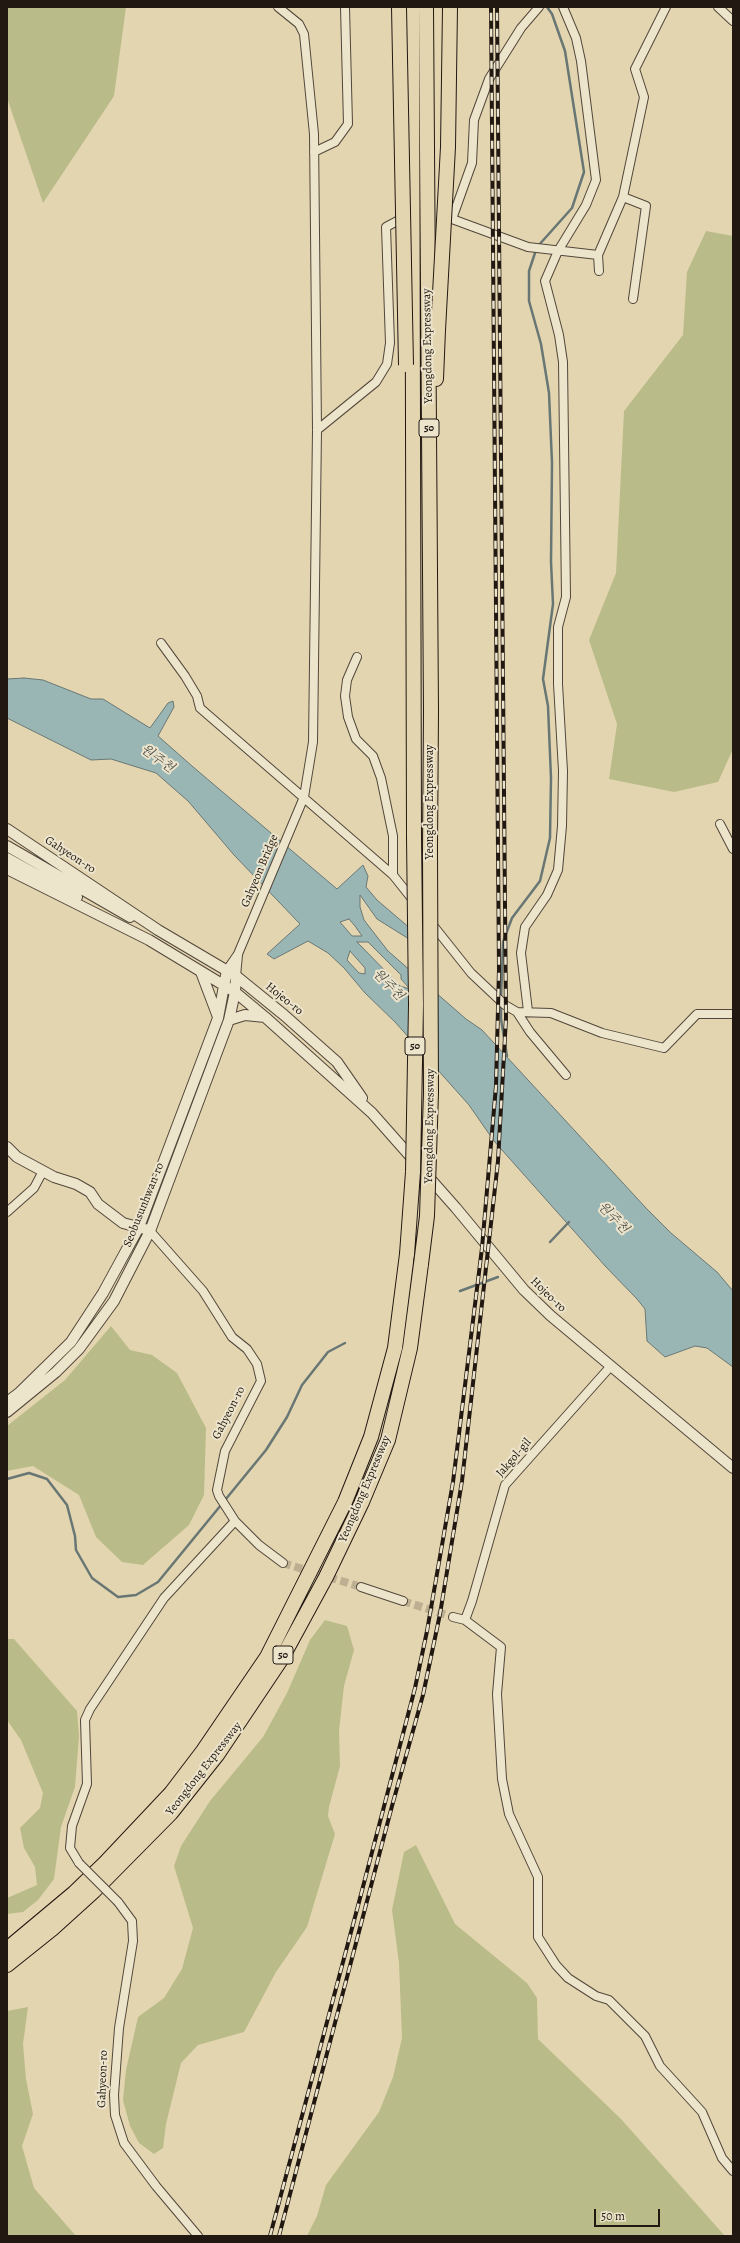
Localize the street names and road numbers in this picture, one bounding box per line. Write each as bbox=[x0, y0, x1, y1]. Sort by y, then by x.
street label: Yeongdong Expressway bbox=[420, 288, 436, 404]
road number: 50 bbox=[419, 419, 439, 437]
street label: Yeongdong Expressway bbox=[423, 745, 437, 859]
street label: Gahyeon Bridge bbox=[238, 832, 282, 910]
street label: Gahyeon-ro bbox=[42, 833, 98, 877]
street label: Hojeo-ro bbox=[262, 980, 306, 1018]
road number: 50 bbox=[405, 1037, 425, 1055]
street label: Yeongdong Expressway bbox=[422, 1068, 438, 1184]
street label: Seobusunhwan-ro bbox=[121, 1161, 167, 1249]
street label: Hojeo-ro bbox=[527, 1274, 569, 1316]
street label: Gahyeon-ro bbox=[209, 1384, 249, 1442]
street label: Yeongdong Expressway bbox=[336, 1433, 394, 1545]
street label: Jakgol-gil bbox=[493, 1436, 535, 1480]
road number: 50 bbox=[273, 1646, 293, 1664]
street label: Yeongdong Expressway bbox=[163, 1719, 245, 1819]
street label: Gahyeon-ro bbox=[95, 2050, 111, 2108]

